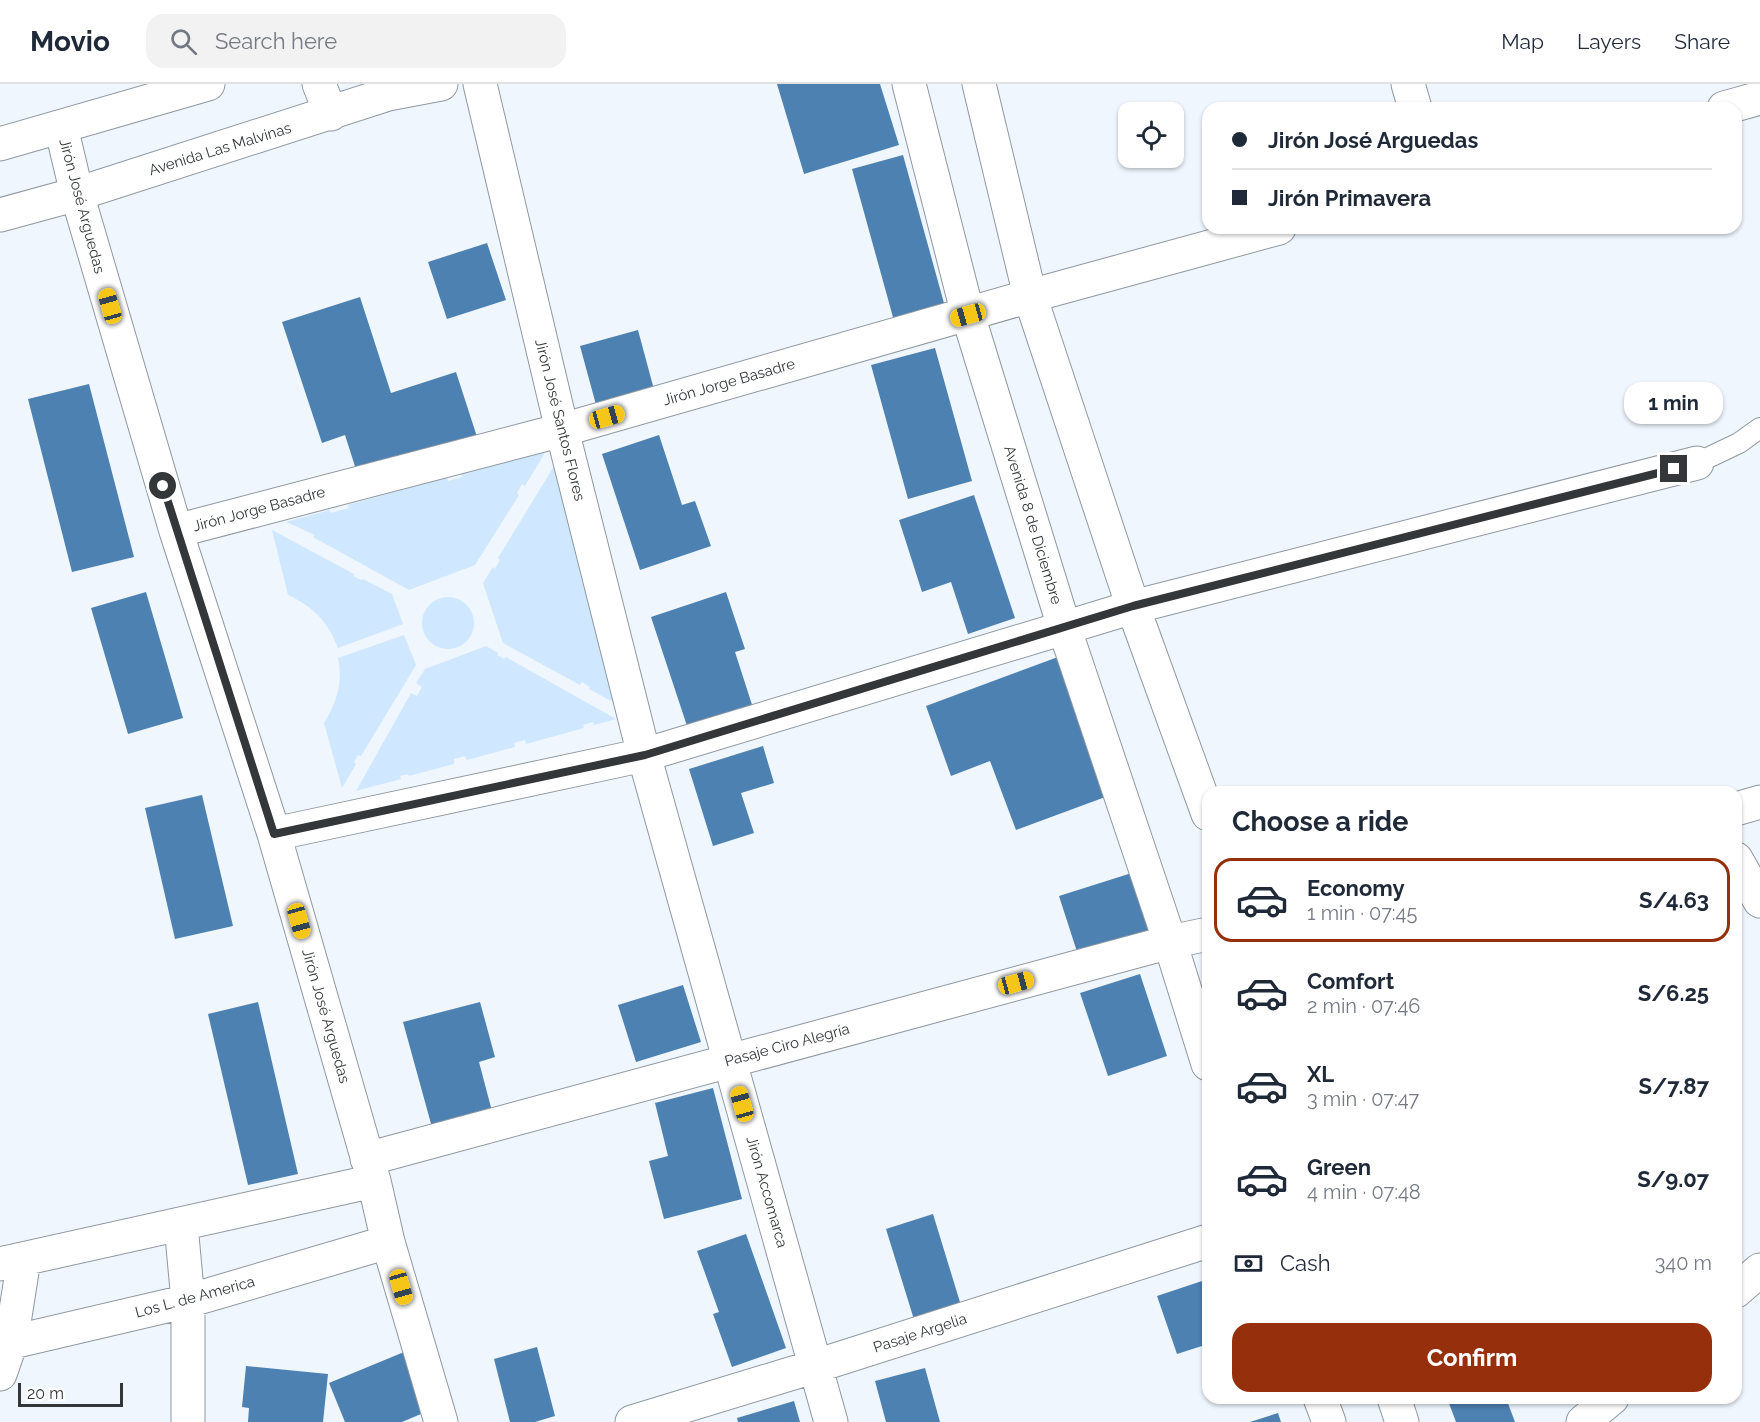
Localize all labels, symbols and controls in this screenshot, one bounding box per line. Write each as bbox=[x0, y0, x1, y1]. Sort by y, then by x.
search box bbox=[146, 14, 566, 68]
text: Movio bbox=[30, 25, 110, 58]
icon: search bbox=[167, 25, 200, 58]
text: Search here bbox=[215, 28, 337, 54]
text: Map bbox=[1501, 29, 1544, 54]
text: Layers bbox=[1577, 29, 1641, 54]
text: Share bbox=[1674, 29, 1730, 54]
map controls bbox=[1118, 102, 1184, 168]
button: locate bbox=[1118, 102, 1184, 168]
street label: Avenida Las Malvinas bbox=[147, 119, 293, 179]
text: Jirón José Arguedas bbox=[1268, 127, 1478, 153]
street label: Jirón José Arguedas bbox=[55, 137, 109, 275]
text: Jirón Primavera bbox=[1268, 185, 1431, 211]
car bbox=[96, 286, 124, 326]
car bbox=[948, 301, 988, 329]
street label: Jirón José Santos Flores bbox=[531, 337, 589, 503]
street label: Jirón Jorge Basadre bbox=[661, 355, 797, 409]
callout: 1 min bbox=[1624, 382, 1724, 424]
text: 1 min bbox=[1648, 391, 1699, 415]
car bbox=[587, 403, 627, 431]
street label: Avenida 8 de Diciembre bbox=[1000, 443, 1066, 607]
route end bbox=[1660, 455, 1687, 482]
route start bbox=[149, 472, 176, 499]
street label: Jirón Jorge Basadre bbox=[191, 483, 327, 535]
text: Choose a ride bbox=[1232, 806, 1408, 837]
icon: car bbox=[1235, 873, 1289, 927]
text: Economy bbox=[1307, 875, 1405, 901]
text: S/4.63 bbox=[1639, 887, 1709, 913]
car bbox=[285, 901, 313, 941]
text: 1 min · 07:45 bbox=[1307, 901, 1417, 925]
street label: Jirón José Arguedas bbox=[298, 947, 354, 1085]
icon: car bbox=[1235, 966, 1289, 1020]
text: Comfort bbox=[1307, 968, 1394, 994]
car bbox=[996, 970, 1036, 996]
text: S/6.25 bbox=[1638, 980, 1709, 1006]
text: 2 min · 07:46 bbox=[1307, 994, 1420, 1018]
street label: Pasaje Ciro Alegría bbox=[723, 1020, 851, 1070]
icon: car bbox=[1235, 1059, 1289, 1113]
text: XL bbox=[1307, 1061, 1334, 1087]
text: S/7.87 bbox=[1638, 1073, 1709, 1099]
car bbox=[728, 1084, 756, 1124]
text: 3 min · 07:47 bbox=[1307, 1087, 1419, 1111]
street label: Jirón Accomarca bbox=[742, 1134, 792, 1250]
icon: car bbox=[1235, 1152, 1289, 1206]
text: Green bbox=[1307, 1154, 1371, 1180]
text: S/9.07 bbox=[1637, 1166, 1709, 1192]
text: 4 min · 07:48 bbox=[1307, 1180, 1421, 1204]
icon: cash bbox=[1232, 1247, 1265, 1280]
text: Cash bbox=[1280, 1250, 1331, 1276]
text: 340 m bbox=[1655, 1251, 1712, 1275]
car bbox=[387, 1267, 415, 1307]
street label: Los L. de America bbox=[133, 1272, 257, 1322]
street label: Pasaje Argelia bbox=[871, 1309, 969, 1357]
button: Confirm bbox=[1232, 1323, 1712, 1392]
scale bar bbox=[18, 1380, 123, 1408]
text: 20 m bbox=[27, 1384, 64, 1403]

